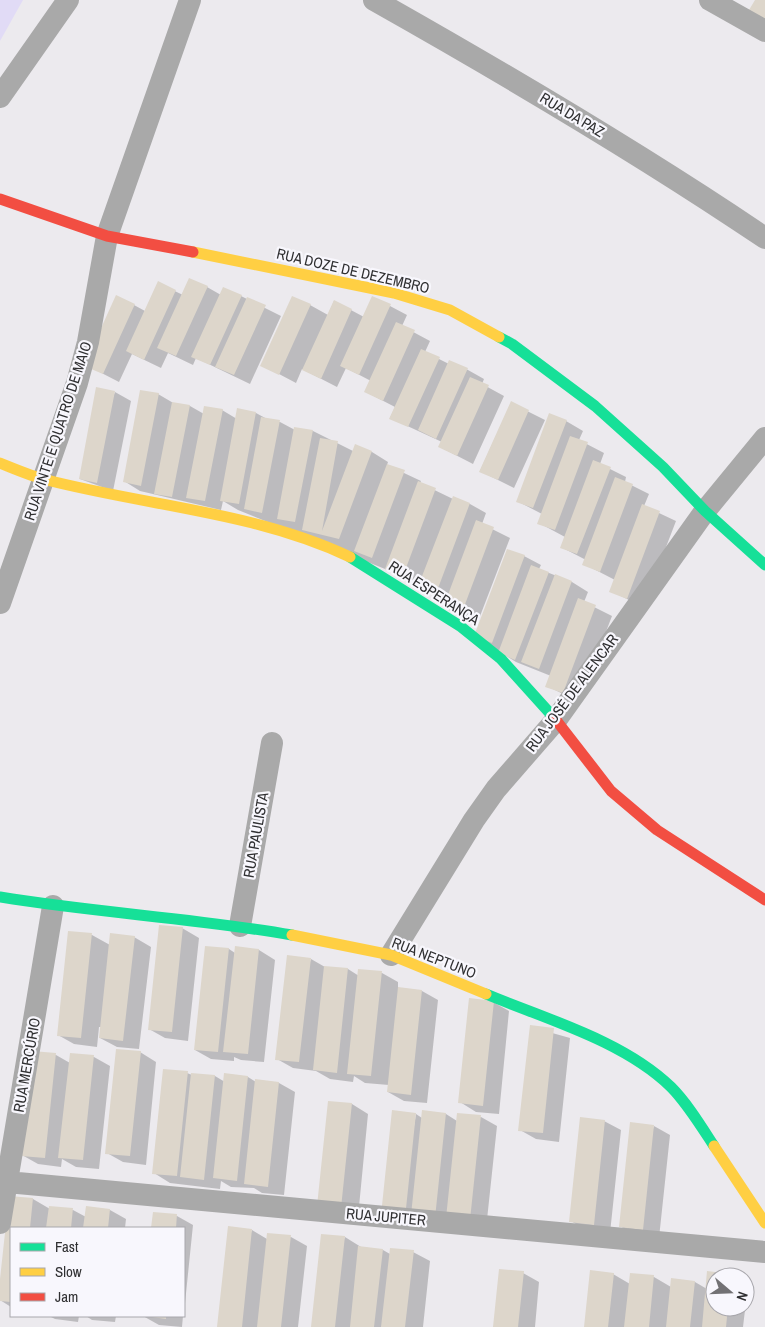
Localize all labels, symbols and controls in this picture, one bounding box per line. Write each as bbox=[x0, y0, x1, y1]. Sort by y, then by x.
street label: RUA DA PAZ bbox=[536, 87, 609, 142]
street label: RUA DOZE DE DEZEMBRO bbox=[274, 243, 432, 298]
street label: RUA VINTE E QUATRO DE MAIO bbox=[19, 339, 96, 523]
street label: RUA ESPERANÇA bbox=[385, 555, 485, 630]
street label: RUA JOSÉ DE ALENCAR bbox=[520, 630, 623, 756]
street label: RUA PAULISTA bbox=[238, 790, 273, 879]
street label: RUA NEPTUNO bbox=[389, 932, 479, 983]
street label: RUA MERCÚRIO bbox=[8, 1016, 45, 1114]
street label: RUA JUPITER bbox=[345, 1203, 427, 1230]
legend bbox=[10, 1227, 185, 1317]
text: Fast bbox=[55, 1236, 79, 1257]
text: Slow bbox=[55, 1261, 82, 1282]
north arrow bbox=[705, 1267, 755, 1317]
text: Jam bbox=[55, 1286, 78, 1307]
text: N bbox=[732, 1289, 752, 1303]

